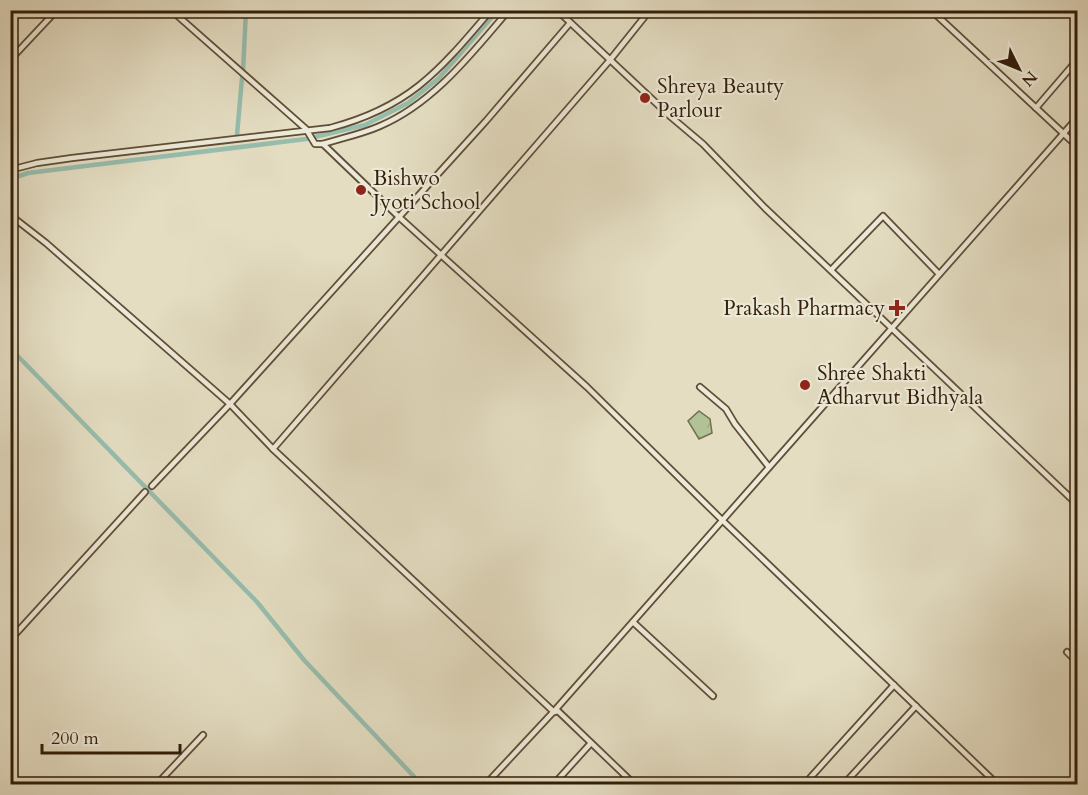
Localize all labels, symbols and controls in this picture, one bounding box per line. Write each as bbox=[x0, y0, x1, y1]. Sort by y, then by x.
north arrow bbox=[989, 39, 1049, 99]
text: N bbox=[1016, 66, 1042, 91]
place label: Shreya Beauty Parlour bbox=[657, 72, 784, 125]
marker: Shreya Beauty Parlour bbox=[638, 91, 652, 105]
place label: Bishwo Jyoti School bbox=[370, 164, 480, 217]
marker: Bishwo Jyoti School bbox=[354, 183, 368, 197]
place label: Prakash Pharmacy bbox=[723, 294, 885, 323]
marker: Prakash Pharmacy bbox=[890, 301, 904, 315]
place label: Shree Shakti Adharvut Bidhyala bbox=[817, 359, 983, 412]
marker: Shree Shakti Adharvut Bidhyala bbox=[798, 378, 812, 392]
scale bar bbox=[42, 717, 180, 755]
text: 200 m bbox=[51, 726, 99, 751]

